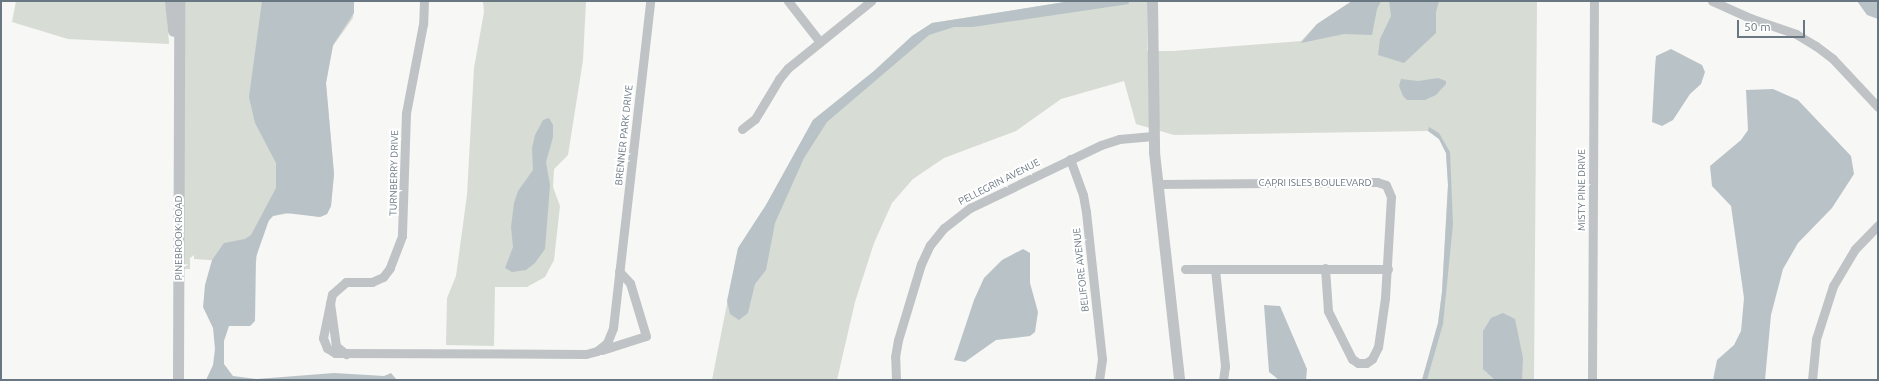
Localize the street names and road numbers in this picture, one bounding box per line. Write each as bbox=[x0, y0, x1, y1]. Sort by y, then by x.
street label: BRENNER PARK DRIVE bbox=[613, 84, 635, 186]
street label: TURNBERRY DRIVE bbox=[387, 130, 401, 216]
street label: MISTY PINE DRIVE bbox=[1576, 149, 1588, 231]
street label: PELLEGRIN AVENUE bbox=[956, 156, 1042, 208]
street label: CAPRI ISLES BOULEVARD bbox=[1258, 177, 1372, 189]
street label: PINEBROOK ROAD bbox=[173, 195, 185, 281]
street label: BELIFORE AVENUE bbox=[1071, 227, 1091, 313]

